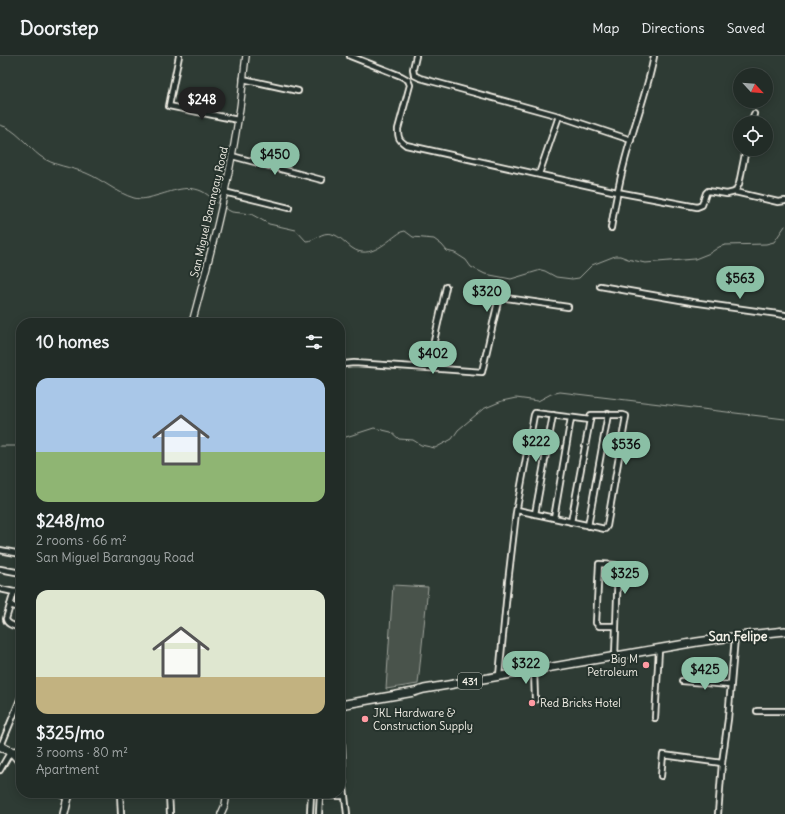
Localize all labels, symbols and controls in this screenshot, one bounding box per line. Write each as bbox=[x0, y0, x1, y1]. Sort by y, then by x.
text: Doorstep bbox=[20, 16, 99, 40]
text: Map bbox=[592, 19, 619, 37]
text: Directions bbox=[641, 19, 705, 37]
text: Saved bbox=[727, 19, 765, 37]
north arrow bbox=[733, 68, 773, 108]
map controls bbox=[733, 68, 773, 156]
pin: $248 bbox=[178, 87, 226, 121]
text: $248 bbox=[187, 91, 217, 108]
button: locate bbox=[733, 116, 773, 156]
pin: $450 bbox=[251, 142, 299, 176]
street label: San Miguel Barangay Road bbox=[187, 145, 231, 279]
text: $450 bbox=[260, 146, 290, 163]
pin: $563 bbox=[716, 266, 764, 300]
text: $563 bbox=[725, 270, 755, 287]
pin: $320 bbox=[463, 279, 511, 313]
text: $320 bbox=[472, 283, 502, 300]
text: 10 homes bbox=[36, 331, 109, 353]
icon: filters bbox=[303, 331, 325, 353]
pin: $402 bbox=[409, 341, 457, 375]
text: $402 bbox=[418, 345, 448, 362]
icon: home bbox=[145, 404, 217, 476]
pin: $222 bbox=[512, 429, 560, 463]
pin: $536 bbox=[602, 432, 650, 466]
text: $222 bbox=[522, 433, 550, 450]
text: $536 bbox=[611, 436, 641, 453]
text: $248/mo bbox=[36, 510, 105, 532]
text: 2 rooms · 66 m² bbox=[36, 532, 127, 549]
text: San Miguel Barangay Road bbox=[36, 549, 194, 566]
pin: $325 bbox=[601, 561, 649, 595]
text: $325 bbox=[610, 565, 640, 582]
icon: home bbox=[145, 616, 217, 688]
district label: San Felipe bbox=[708, 628, 768, 645]
pin: $322 bbox=[502, 651, 550, 685]
place label: Big M Petroleum bbox=[587, 652, 638, 679]
text: $322 bbox=[512, 655, 540, 672]
pin: $425 bbox=[681, 657, 729, 691]
marker: Big M Petroleum bbox=[641, 660, 651, 670]
text: $425 bbox=[690, 661, 720, 678]
road number: 431 bbox=[458, 673, 482, 689]
place label: Red Bricks Hotel bbox=[540, 696, 621, 710]
marker: Red Bricks Hotel bbox=[527, 698, 537, 708]
place label: JKL Hardware & Construction Supply bbox=[373, 706, 473, 733]
marker: JKL Hardware & Construction Supply bbox=[360, 714, 370, 724]
text: $325/mo bbox=[36, 722, 105, 744]
text: 3 rooms · 80 m² bbox=[36, 744, 128, 761]
text: Apartment bbox=[36, 761, 99, 778]

